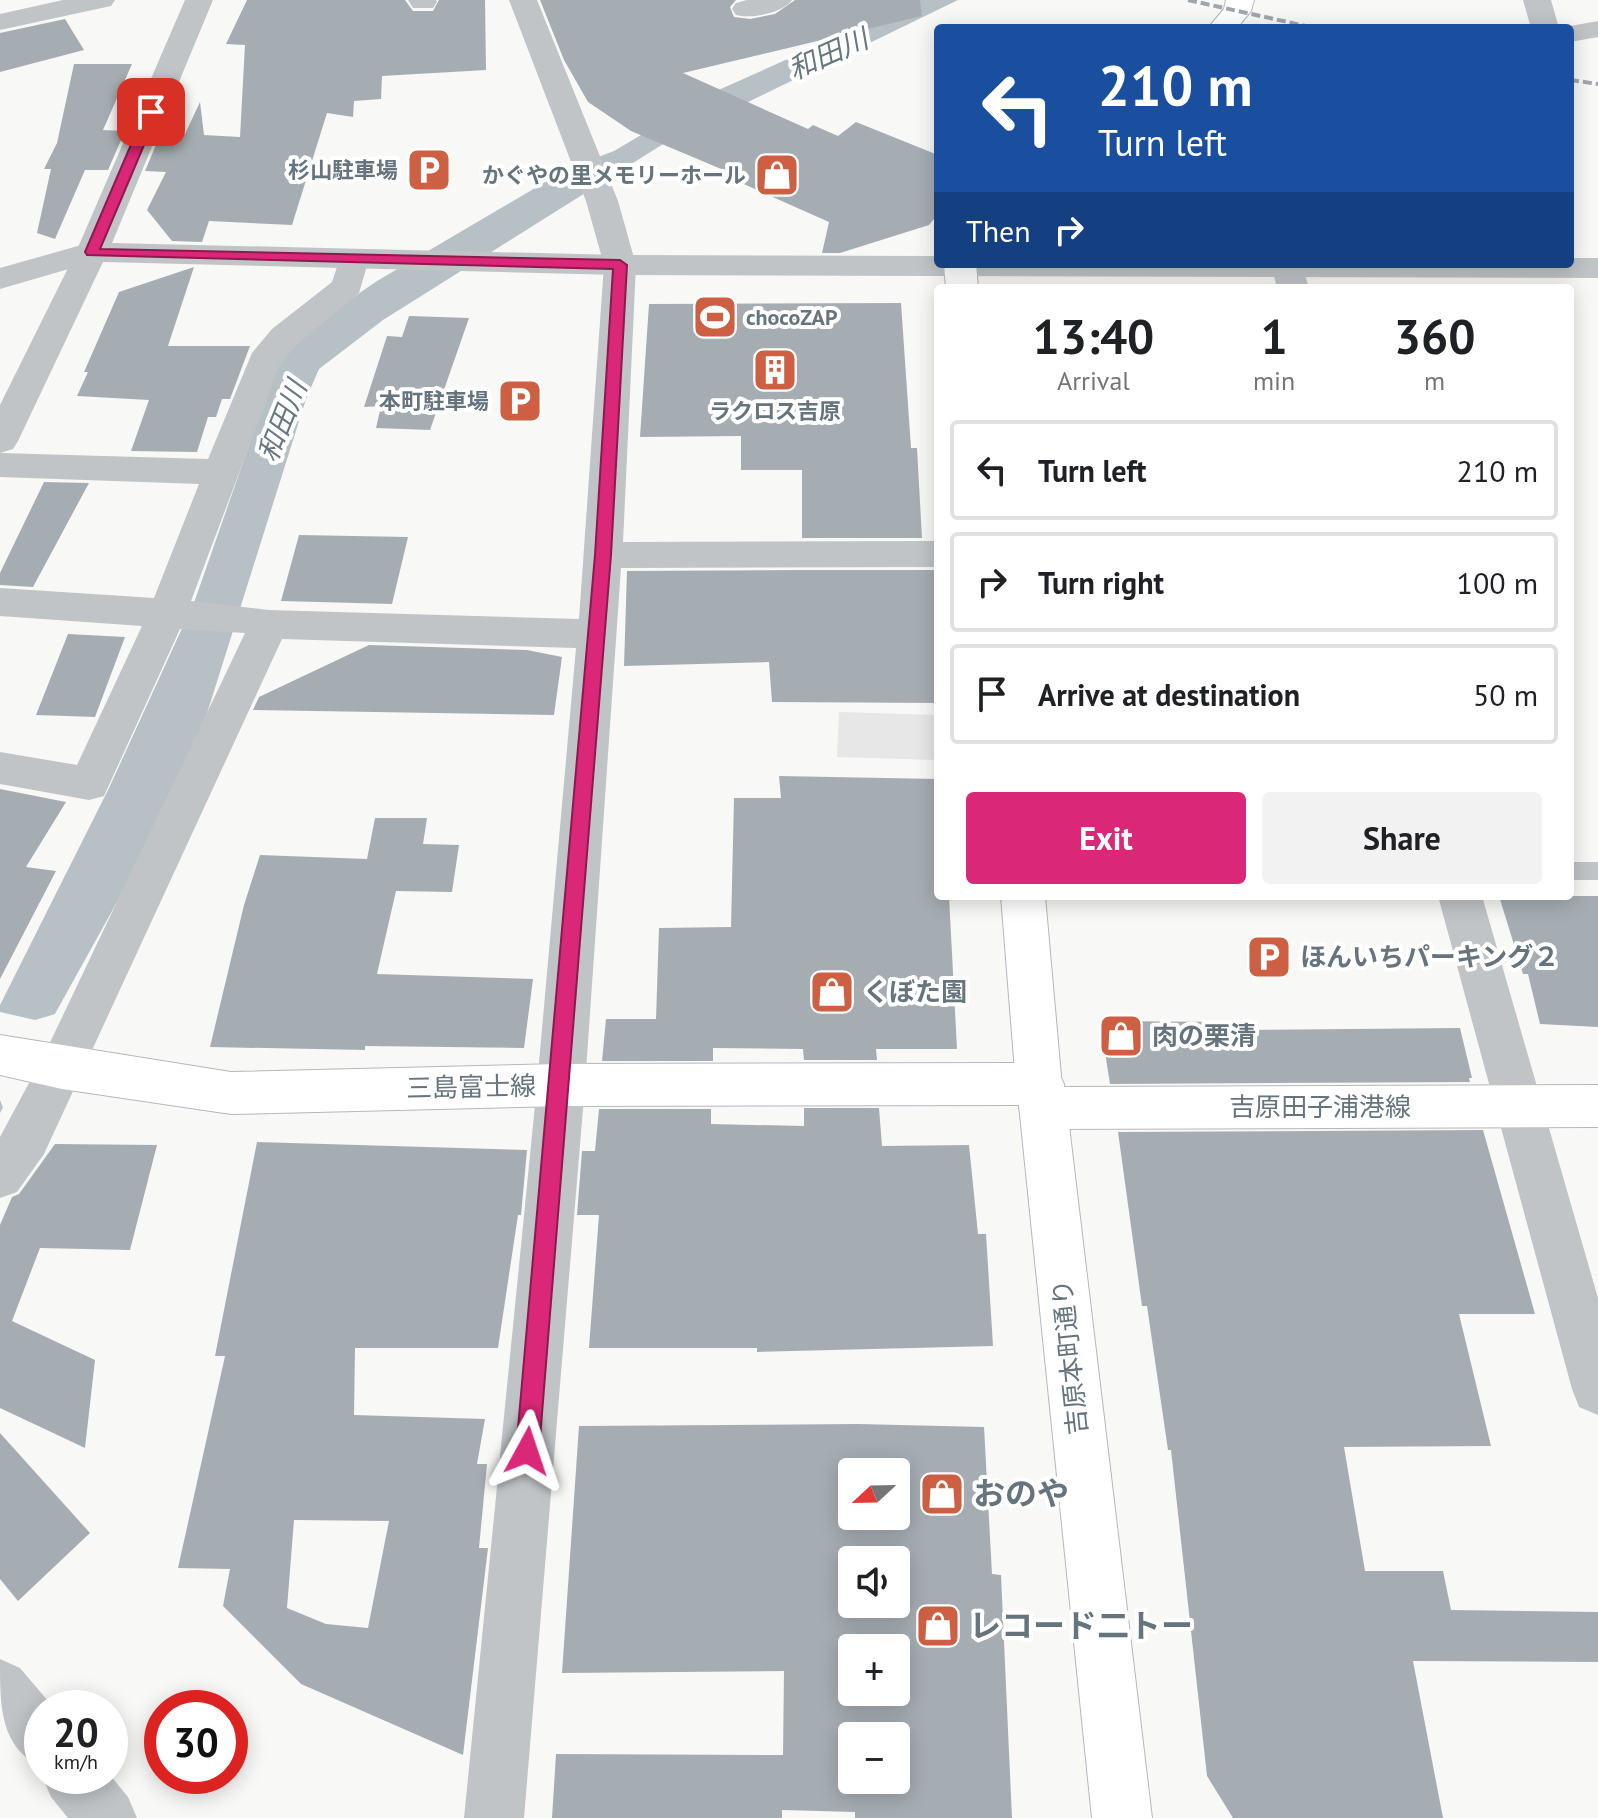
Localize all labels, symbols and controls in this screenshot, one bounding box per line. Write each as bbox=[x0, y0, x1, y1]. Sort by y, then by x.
water label: 和田川 bbox=[782, 18, 876, 88]
text: 210 m bbox=[1098, 49, 1253, 121]
icon: left bbox=[966, 56, 1070, 160]
pin bbox=[117, 78, 185, 146]
icon: arrive bbox=[129, 90, 173, 134]
text: Turn left bbox=[1098, 119, 1227, 166]
parking icon: 杉山駐車場 bbox=[405, 146, 453, 194]
shop icon: かぐやの里メモリーホール bbox=[753, 151, 801, 199]
place label: 杉山駐車場 bbox=[288, 156, 398, 184]
place label: かぐやの里メモリーホール bbox=[482, 161, 746, 189]
icon: right bbox=[1047, 208, 1091, 252]
text: Then bbox=[966, 211, 1031, 250]
sports icon: chocoZAP bbox=[691, 293, 739, 341]
place label: chocoZAP bbox=[746, 303, 838, 331]
text: 13:40 bbox=[1033, 305, 1154, 367]
text: 1 bbox=[1260, 305, 1288, 367]
text: 360 bbox=[1394, 305, 1475, 367]
building icon: ラクロス吉原 bbox=[751, 346, 799, 394]
text: Arrival bbox=[1057, 364, 1130, 397]
text: min bbox=[1253, 364, 1295, 397]
text: m bbox=[1424, 364, 1445, 397]
water label: 和田川 bbox=[249, 372, 316, 467]
parking icon: 本町駐車場 bbox=[496, 377, 544, 425]
place label: 本町駐車場 bbox=[379, 387, 489, 415]
place label: ラクロス吉原 bbox=[709, 397, 841, 425]
icon: left bbox=[970, 448, 1014, 492]
text: Turn left bbox=[1038, 451, 1146, 490]
text: 210 m bbox=[1457, 451, 1538, 490]
icon: right bbox=[970, 560, 1014, 604]
text: Turn right bbox=[1038, 563, 1164, 602]
text: 100 m bbox=[1457, 563, 1538, 602]
icon: arrive bbox=[970, 672, 1014, 716]
text: Arrive at destination bbox=[1038, 675, 1300, 714]
text: 50 m bbox=[1473, 675, 1538, 714]
button: Exit bbox=[966, 792, 1246, 884]
button: Share bbox=[1262, 792, 1542, 884]
parking icon: ほんいちパーキング２ bbox=[1245, 933, 1293, 981]
place label: ほんいちパーキング２ bbox=[1300, 940, 1559, 973]
shop icon: くぼた園 bbox=[808, 968, 856, 1016]
place label: くぼた園 bbox=[863, 975, 967, 1008]
shop icon: 肉の栗清 bbox=[1097, 1012, 1145, 1060]
place label: 肉の栗清 bbox=[1152, 1019, 1256, 1052]
street label: 三島富士線 bbox=[406, 1069, 536, 1104]
street label: 吉原田子浦港線 bbox=[1229, 1090, 1411, 1123]
street label: 吉原本町通り bbox=[1045, 1278, 1094, 1436]
position arrow bbox=[485, 1409, 569, 1493]
north arrow bbox=[838, 1458, 910, 1530]
map controls bbox=[838, 1458, 910, 1794]
shop icon: おのや bbox=[918, 1470, 966, 1518]
place label: おのや bbox=[973, 1472, 1069, 1514]
button: sound bbox=[838, 1546, 910, 1618]
shop icon: レコード二トー bbox=[914, 1602, 962, 1650]
place label: レコード二トー bbox=[969, 1604, 1193, 1646]
button: + bbox=[838, 1634, 910, 1706]
speed limit sign: 30 bbox=[144, 1690, 248, 1794]
text: 20 bbox=[53, 1706, 99, 1758]
button: − bbox=[838, 1722, 910, 1794]
text: km/h bbox=[54, 1749, 98, 1775]

